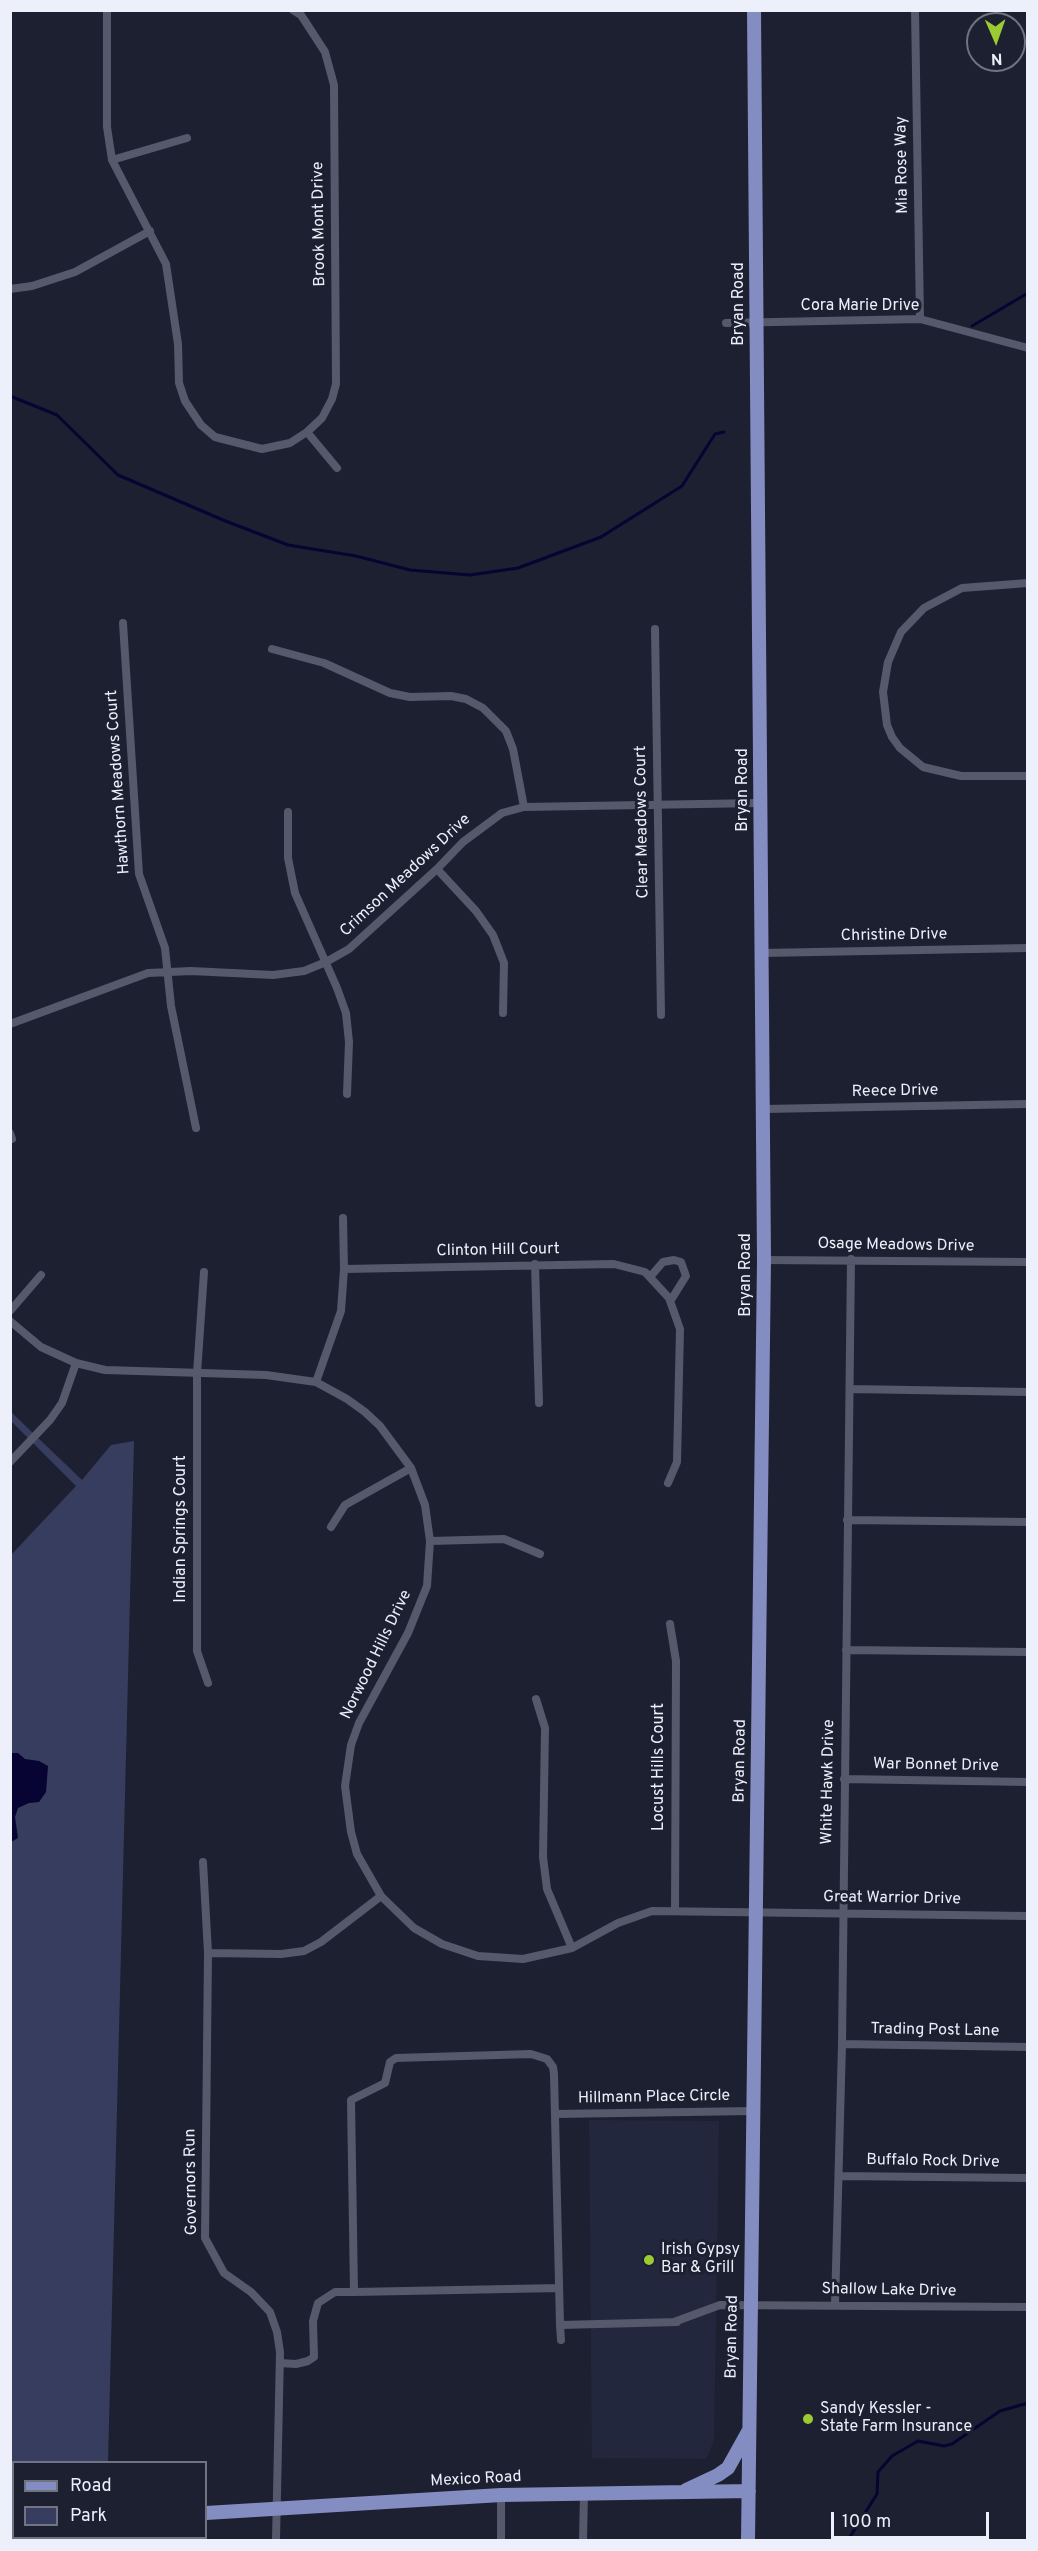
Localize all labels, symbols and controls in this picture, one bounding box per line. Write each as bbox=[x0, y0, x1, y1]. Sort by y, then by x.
north arrow bbox=[966, 12, 1026, 72]
text: N bbox=[990, 48, 1003, 68]
street label: Mia Rose Way bbox=[893, 116, 913, 214]
street label: Brook Mont Drive bbox=[309, 161, 331, 287]
street label: Bryan Road bbox=[730, 262, 750, 346]
street label: Cora Marie Drive bbox=[801, 297, 919, 317]
street label: Hawthorn Meadows Court bbox=[103, 689, 135, 875]
street label: Clear Meadows Court bbox=[632, 745, 654, 899]
street label: Bryan Road bbox=[734, 748, 754, 832]
street label: Crimson Meadows Drive bbox=[337, 811, 475, 941]
street label: Christine Drive bbox=[841, 925, 947, 947]
street label: Reece Drive bbox=[852, 1082, 938, 1102]
street label: Bryan Road bbox=[737, 1233, 757, 1317]
street label: Osage Meadows Drive bbox=[817, 1235, 975, 1257]
street label: Clinton Hill Court bbox=[436, 1240, 560, 1262]
street label: Indian Springs Court bbox=[172, 1455, 192, 1603]
street label: Norwood Hills Drive bbox=[337, 1587, 417, 1723]
street label: Locust Hills Court bbox=[650, 1703, 670, 1831]
street label: Bryan Road bbox=[731, 1719, 751, 1803]
street label: White Hawk Drive bbox=[818, 1719, 840, 1845]
street label: War Bonnet Drive bbox=[873, 1755, 999, 1777]
street label: Great Warrior Drive bbox=[823, 1888, 961, 1910]
street label: Trading Post Lane bbox=[870, 2020, 1000, 2042]
street label: Hillmann Place Circle bbox=[578, 2087, 730, 2109]
street label: Governors Run bbox=[181, 2128, 203, 2236]
street label: Buffalo Rock Drive bbox=[866, 2151, 1000, 2173]
place label: Irish Gypsy Bar & Grill bbox=[661, 2241, 740, 2279]
marker: Irish Gypsy Bar & Grill bbox=[642, 2253, 656, 2267]
street label: Shallow Lake Drive bbox=[821, 2280, 957, 2302]
street label: Bryan Road bbox=[723, 2295, 743, 2379]
place label: Sandy Kessler - State Farm Insurance bbox=[820, 2400, 972, 2438]
marker: Sandy Kessler - State Farm Insurance bbox=[801, 2412, 815, 2426]
legend bbox=[12, 2461, 207, 2539]
street label: Mexico Road bbox=[430, 2468, 522, 2492]
text: Road bbox=[70, 2475, 112, 2498]
scale bar bbox=[834, 2500, 992, 2538]
text: Park bbox=[70, 2505, 107, 2528]
text: 100 m bbox=[842, 2511, 891, 2534]

